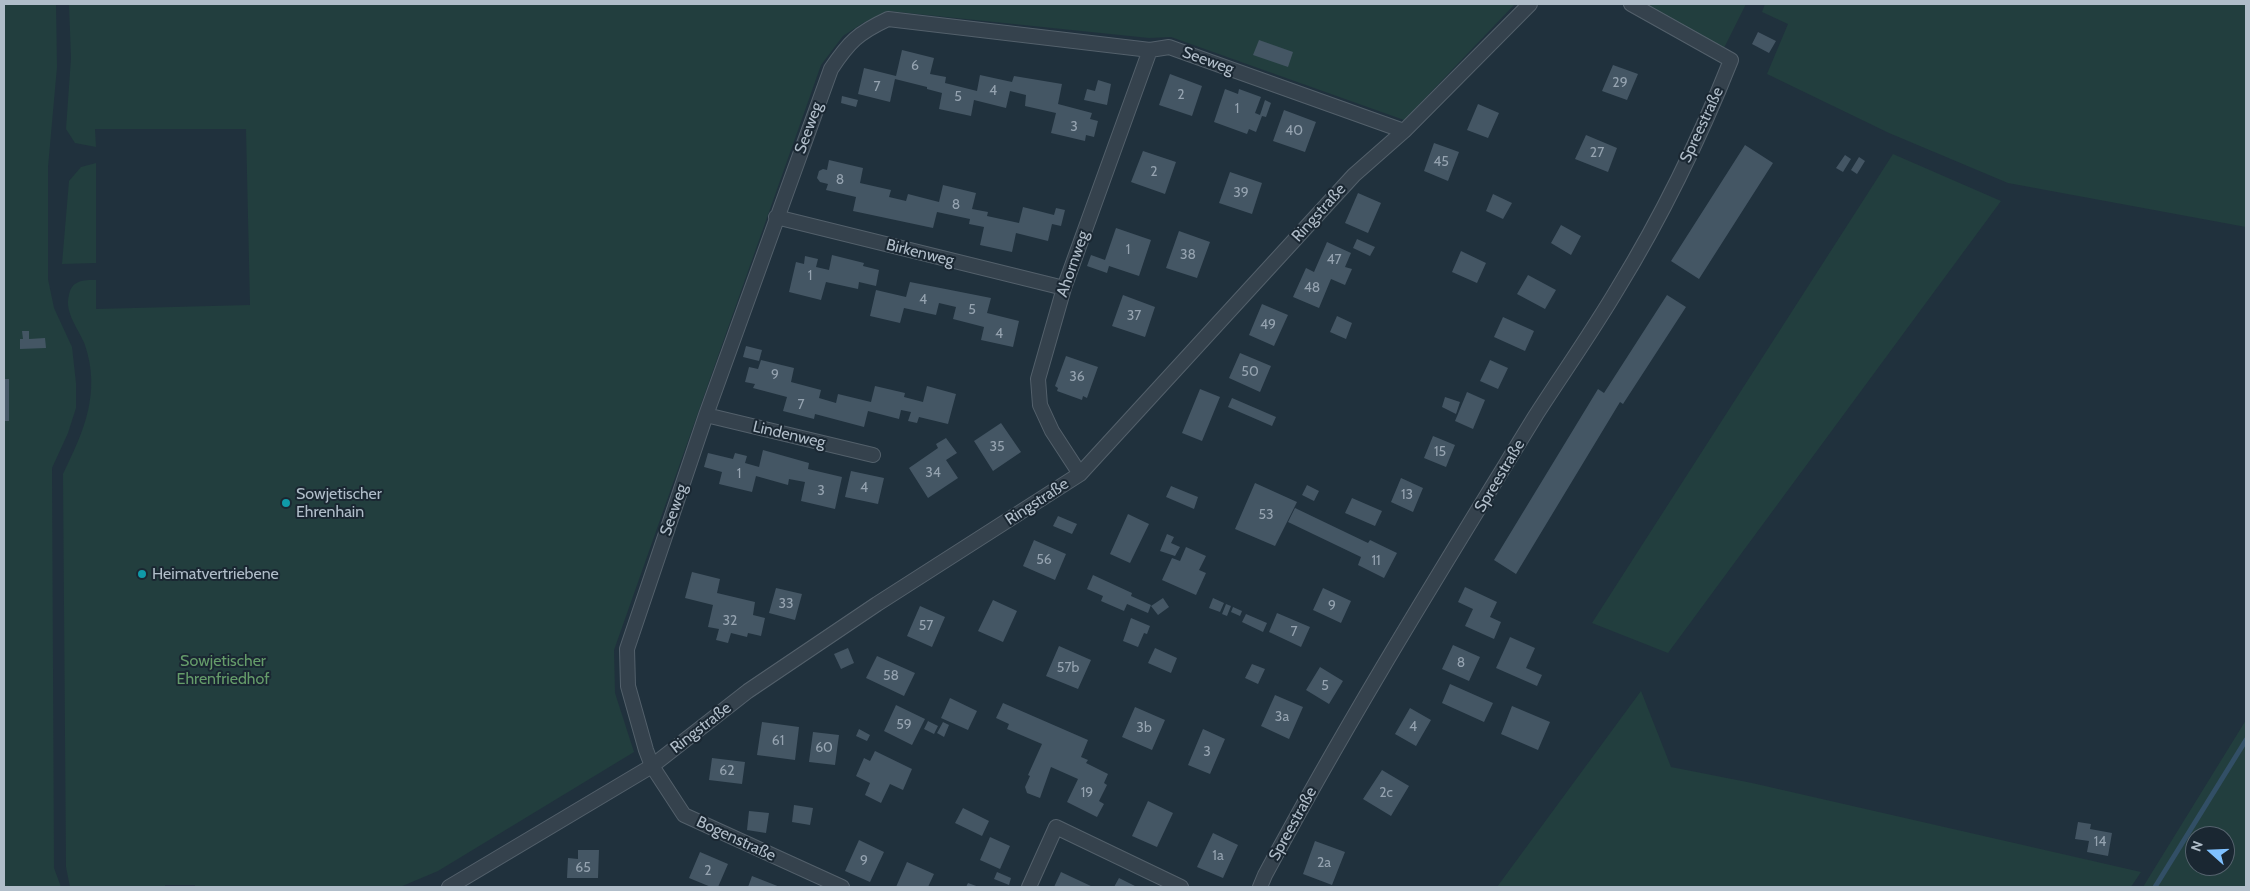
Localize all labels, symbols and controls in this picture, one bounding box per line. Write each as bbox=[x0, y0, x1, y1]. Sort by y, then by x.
street label: Seeweg bbox=[1180, 43, 1236, 79]
house number: 6 bbox=[911, 58, 919, 74]
house number: 29 bbox=[1612, 75, 1628, 91]
house number: 7 bbox=[873, 79, 881, 95]
house number: 4 bbox=[989, 83, 997, 99]
street label: Spreestraße bbox=[1676, 84, 1728, 166]
house number: 2 bbox=[1177, 87, 1185, 103]
house number: 5 bbox=[954, 89, 962, 105]
street label: Seeweg bbox=[791, 100, 827, 156]
house number: 1 bbox=[1235, 101, 1239, 117]
house number: 3 bbox=[1070, 119, 1078, 135]
house number: 40 bbox=[1285, 123, 1303, 139]
house number: 27 bbox=[1590, 145, 1604, 161]
house number: 45 bbox=[1433, 154, 1449, 170]
house number: 2 bbox=[1150, 164, 1158, 180]
house number: 8 bbox=[836, 172, 844, 188]
street label: Ringstraße bbox=[1288, 180, 1350, 246]
house number: 39 bbox=[1233, 185, 1249, 201]
house number: 8 bbox=[952, 197, 960, 213]
street label: Ahornweg bbox=[1053, 228, 1093, 300]
street label: Birkenweg bbox=[884, 235, 956, 271]
house number: 1 bbox=[1126, 242, 1130, 258]
house number: 38 bbox=[1180, 247, 1196, 263]
house number: 47 bbox=[1326, 252, 1342, 268]
house number: 1 bbox=[808, 268, 812, 284]
house number: 48 bbox=[1304, 280, 1320, 296]
house number: 4 bbox=[919, 292, 927, 308]
house number: 5 bbox=[968, 302, 976, 318]
house number: 37 bbox=[1127, 308, 1141, 324]
house number: 49 bbox=[1260, 317, 1276, 333]
house number: 4 bbox=[995, 326, 1003, 342]
house number: 50 bbox=[1241, 364, 1259, 380]
house number: 9 bbox=[771, 367, 779, 383]
house number: 36 bbox=[1069, 369, 1085, 385]
house number: 7 bbox=[797, 397, 805, 413]
street label: Lindenweg bbox=[751, 417, 827, 453]
street label: Spreestraße bbox=[1471, 436, 1529, 516]
house number: 35 bbox=[989, 439, 1005, 455]
house number: 15 bbox=[1434, 444, 1446, 460]
house number: 34 bbox=[925, 465, 941, 481]
house number: 1 bbox=[737, 466, 741, 482]
street label: Ringstraße bbox=[1002, 474, 1072, 530]
house number: 4 bbox=[860, 480, 868, 496]
street label: Seeweg bbox=[656, 482, 692, 538]
house number: 3 bbox=[817, 483, 825, 499]
place label: Sowjetischer Ehrenhain bbox=[296, 484, 382, 522]
house number: 13 bbox=[1401, 487, 1413, 503]
marker: Sowjetischer Ehrenhain bbox=[280, 497, 292, 509]
house number: 53 bbox=[1258, 507, 1274, 523]
house number: 56 bbox=[1036, 552, 1052, 568]
house number: 11 bbox=[1371, 553, 1381, 569]
place label: Heimatvertriebene bbox=[152, 564, 279, 584]
marker: Heimatvertriebene bbox=[136, 568, 148, 580]
house number: 33 bbox=[778, 596, 794, 612]
house number: 9 bbox=[1328, 598, 1336, 614]
house number: 32 bbox=[723, 613, 737, 629]
house number: 57 bbox=[919, 618, 933, 634]
house number: 7 bbox=[1290, 624, 1298, 640]
park label: Sowjetischer Ehrenfriedhof bbox=[177, 651, 269, 689]
house number: 8 bbox=[1457, 655, 1465, 671]
house number: 57b bbox=[1057, 660, 1079, 676]
house number: 58 bbox=[883, 668, 899, 684]
house number: 5 bbox=[1321, 678, 1329, 694]
street label: Ringstraße bbox=[667, 698, 735, 758]
house number: 3a bbox=[1275, 709, 1289, 725]
house number: 59 bbox=[896, 717, 912, 733]
house number: 4 bbox=[1409, 719, 1417, 735]
house number: 3b bbox=[1136, 720, 1152, 736]
house number: 61 bbox=[772, 733, 784, 749]
house number: 60 bbox=[815, 740, 833, 756]
house number: 3 bbox=[1203, 744, 1211, 760]
house number: 62 bbox=[719, 763, 735, 779]
street label: Spreestraße bbox=[1265, 784, 1321, 864]
house number: 19 bbox=[1081, 785, 1093, 801]
house number: 2c bbox=[1379, 785, 1393, 801]
street label: Bogenstraße bbox=[693, 812, 779, 866]
north arrow bbox=[2185, 826, 2235, 876]
house number: 14 bbox=[2094, 834, 2106, 850]
text: N bbox=[2187, 838, 2207, 854]
house number: 1a bbox=[1212, 848, 1224, 864]
house number: 9 bbox=[860, 853, 868, 869]
house number: 2a bbox=[1317, 855, 1331, 871]
house number: 65 bbox=[575, 860, 591, 876]
house number: 2 bbox=[704, 863, 712, 879]

